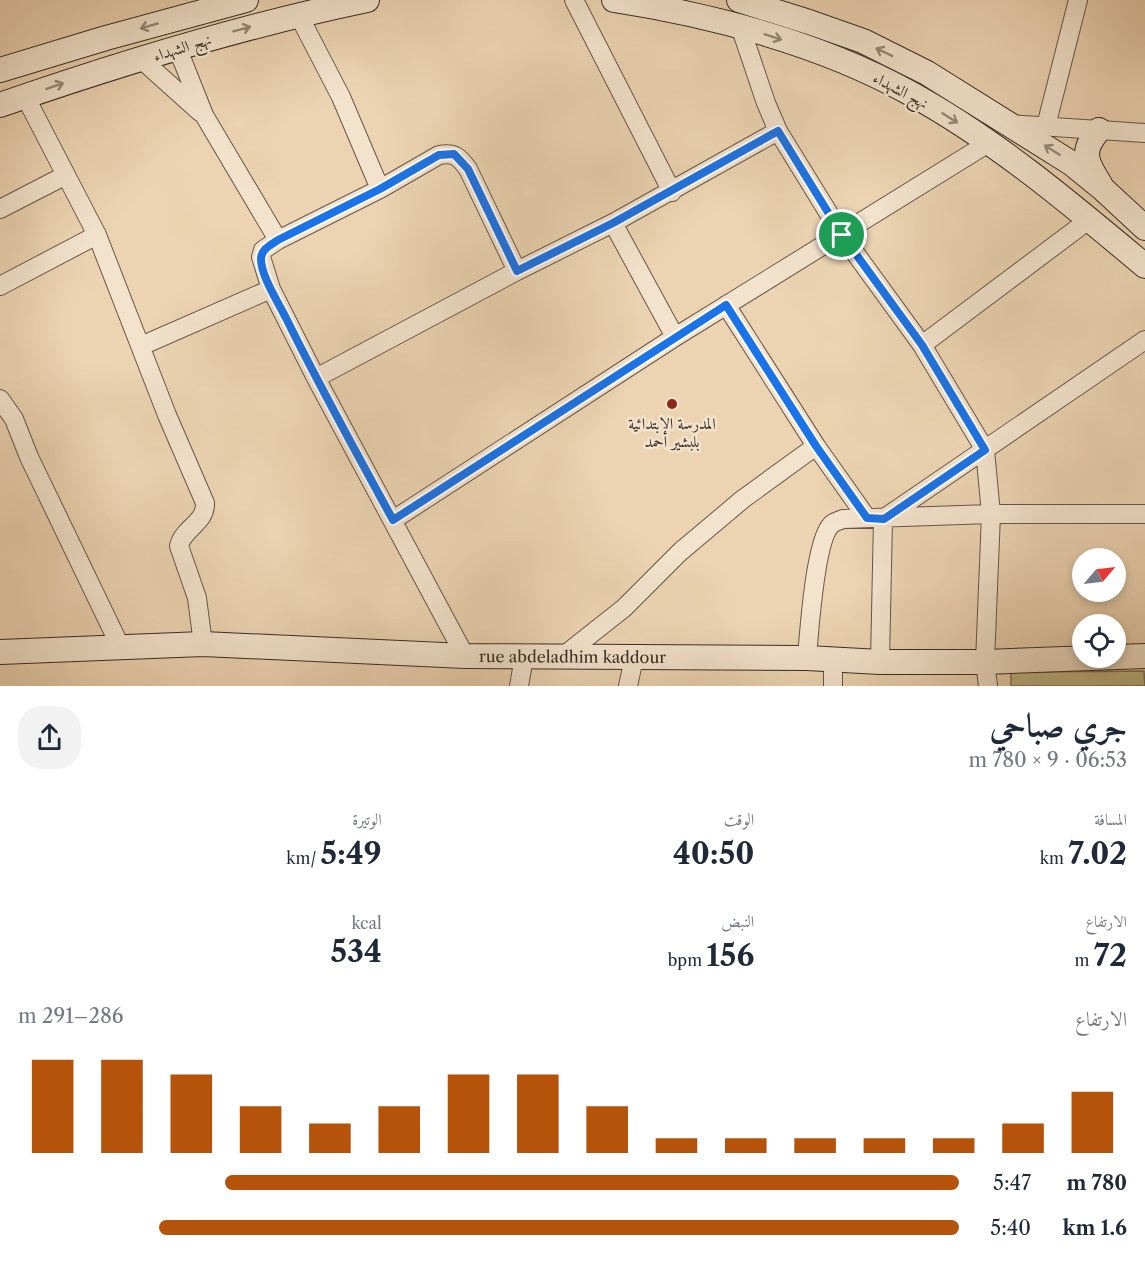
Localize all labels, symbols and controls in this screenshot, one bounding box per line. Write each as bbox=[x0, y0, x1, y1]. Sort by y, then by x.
one-way arrow bbox=[140, 21, 159, 32]
one-way arrow bbox=[232, 23, 251, 35]
street label: نهج الشهداء bbox=[150, 29, 215, 70]
one-way arrow bbox=[763, 33, 782, 44]
one-way arrow bbox=[875, 45, 893, 57]
street label: نهج الشهداء bbox=[868, 67, 932, 117]
one-way arrow bbox=[45, 79, 64, 90]
one-way arrow bbox=[941, 112, 958, 124]
one-way arrow bbox=[1043, 144, 1060, 157]
pin bbox=[816, 209, 867, 260]
icon: arrive bbox=[825, 218, 858, 251]
marker: المدرسة الابتدائية بلبشير أحمد bbox=[665, 397, 679, 411]
place label: المدرسة الابتدائية بلبشير أحمد bbox=[628, 413, 716, 451]
north arrow bbox=[1072, 548, 1126, 602]
map controls bbox=[1072, 548, 1126, 668]
button: locate bbox=[1072, 614, 1126, 668]
street label: rue abdeladhim kaddour bbox=[479, 646, 666, 667]
text: جري صباحي bbox=[990, 705, 1127, 746]
button: share bbox=[18, 706, 81, 769]
text: 06:53 · 9 × 780 m bbox=[968, 748, 1127, 772]
text: الوتيرة bbox=[352, 809, 382, 829]
text: الوقت bbox=[724, 809, 754, 829]
text: المسافة bbox=[1094, 809, 1127, 829]
text: 5:49 bbox=[321, 835, 382, 872]
text: 40:50 bbox=[673, 835, 754, 872]
text: 7.02 bbox=[1068, 835, 1127, 872]
text: /km bbox=[286, 848, 321, 868]
text: km bbox=[1040, 848, 1068, 868]
text: النبض bbox=[721, 911, 754, 931]
text: الارتفاع bbox=[1085, 911, 1127, 931]
text: kcal bbox=[351, 913, 382, 933]
text: 534 bbox=[330, 933, 382, 970]
text: 156 bbox=[706, 937, 754, 974]
text: 72 bbox=[1094, 937, 1127, 974]
text: bpm bbox=[668, 950, 706, 970]
text: m bbox=[1074, 950, 1094, 970]
text: 286–291 m bbox=[18, 1004, 124, 1028]
text: الارتفاع bbox=[1075, 1007, 1127, 1031]
text: 5:47 bbox=[993, 1171, 1031, 1195]
text: 780 m bbox=[1067, 1171, 1127, 1195]
text: 5:40 bbox=[990, 1216, 1031, 1240]
text: 1.6 km bbox=[1062, 1216, 1127, 1240]

